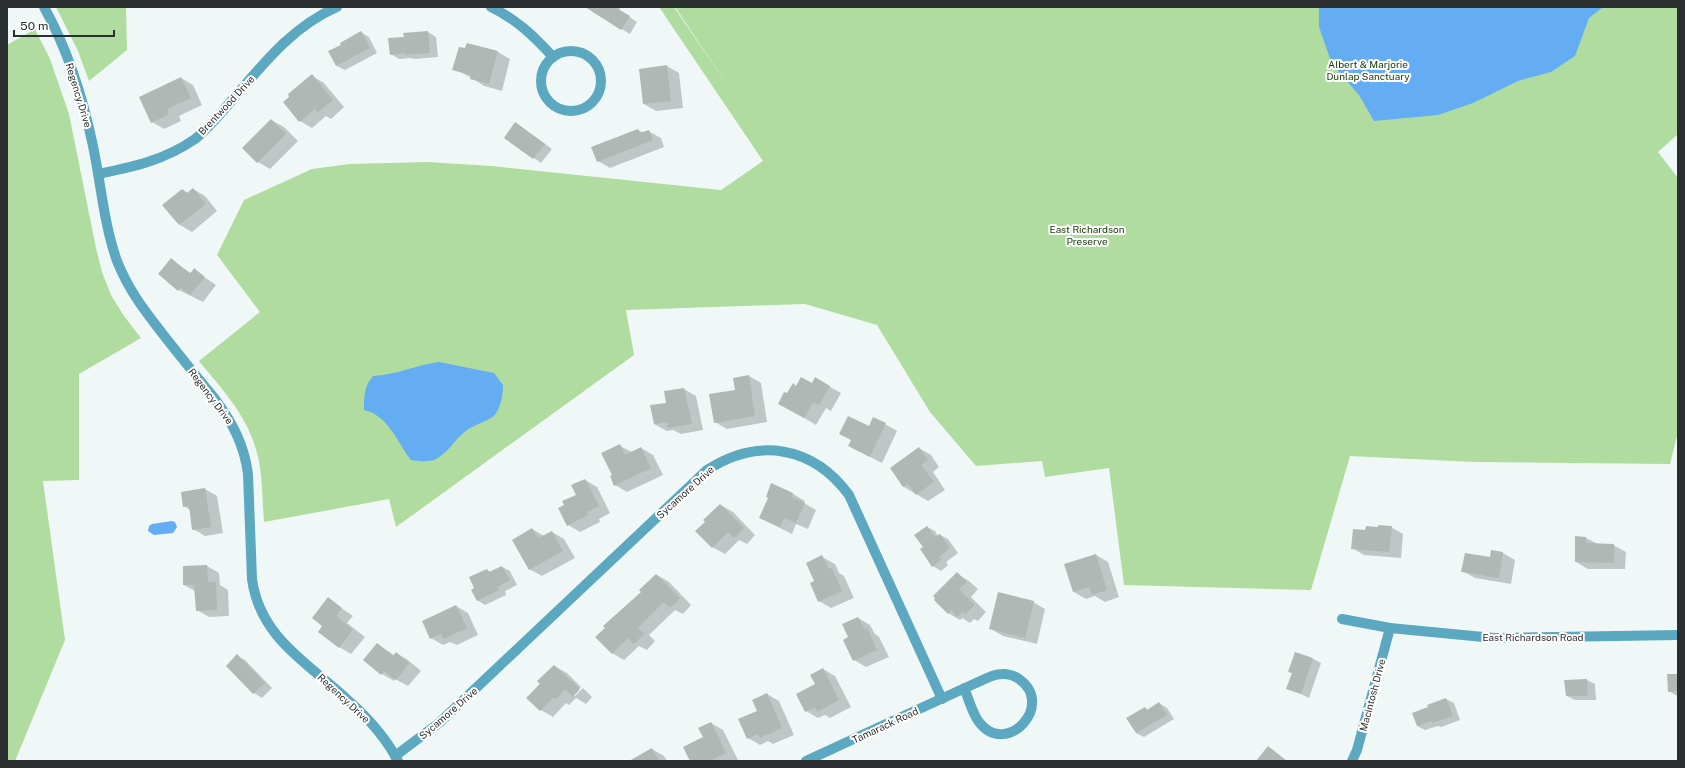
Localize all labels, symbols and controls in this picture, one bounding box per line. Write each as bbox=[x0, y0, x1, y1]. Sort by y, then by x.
scale bar bbox=[14, 12, 114, 38]
text: 50 m bbox=[20, 19, 48, 33]
park label: Albert & Marjorie Dunlap Sanctuary bbox=[1326, 58, 1410, 82]
street label: Regency Drive bbox=[64, 61, 95, 129]
street label: Brentwood Drive bbox=[195, 73, 257, 137]
park label: East Richardson Preserve bbox=[1050, 223, 1125, 247]
street label: Regency Drive bbox=[186, 366, 236, 427]
street label: Sycamore Drive bbox=[654, 463, 716, 521]
street label: East Richardson Road bbox=[1482, 631, 1584, 643]
street label: Macintosh Drive bbox=[1357, 657, 1388, 732]
street label: Regency Drive bbox=[315, 671, 373, 725]
street label: Sycamore Drive bbox=[417, 684, 480, 741]
street label: Tamarack Road bbox=[850, 704, 920, 746]

